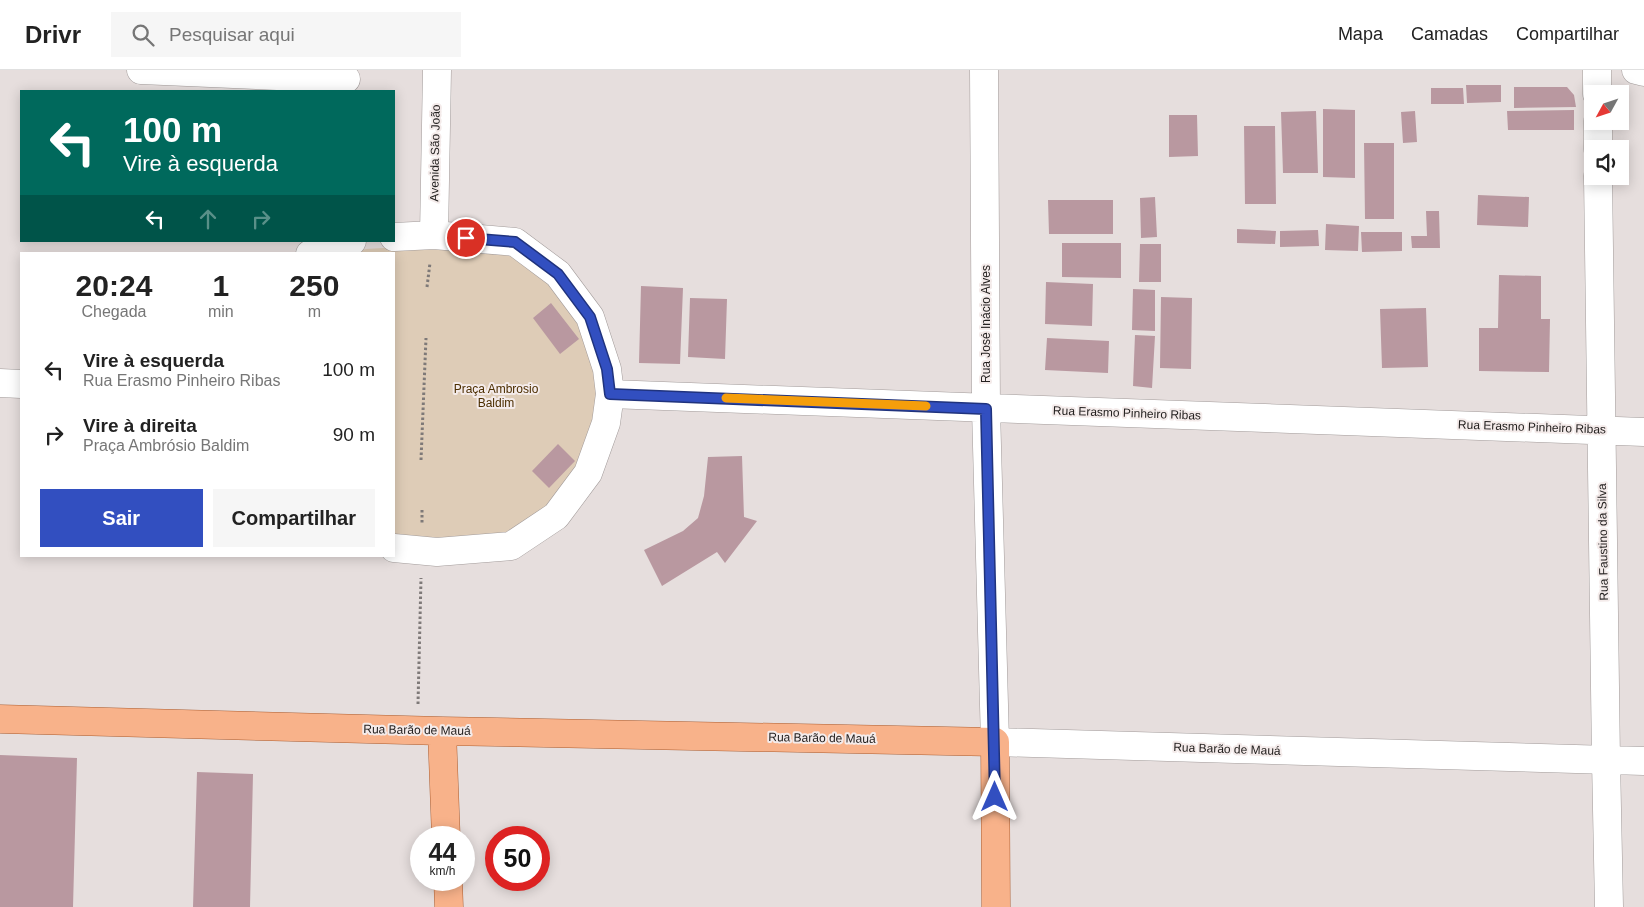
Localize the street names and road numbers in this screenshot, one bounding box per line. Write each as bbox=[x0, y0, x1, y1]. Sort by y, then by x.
street label: Avenida São João bbox=[427, 104, 443, 202]
street label: Rua José Inácio Alves bbox=[979, 265, 993, 383]
street label: Rua Erasmo Pinheiro Ribas bbox=[1053, 403, 1201, 423]
street label: Rua Erasmo Pinheiro Ribas bbox=[1458, 417, 1606, 437]
street label: Rua Faustino da Silva bbox=[1595, 483, 1611, 601]
street label: Rua Barão de Mauá bbox=[363, 722, 471, 738]
street label: Rua Barão de Mauá bbox=[768, 730, 876, 746]
street label: Rua Barão de Mauá bbox=[1173, 740, 1281, 758]

